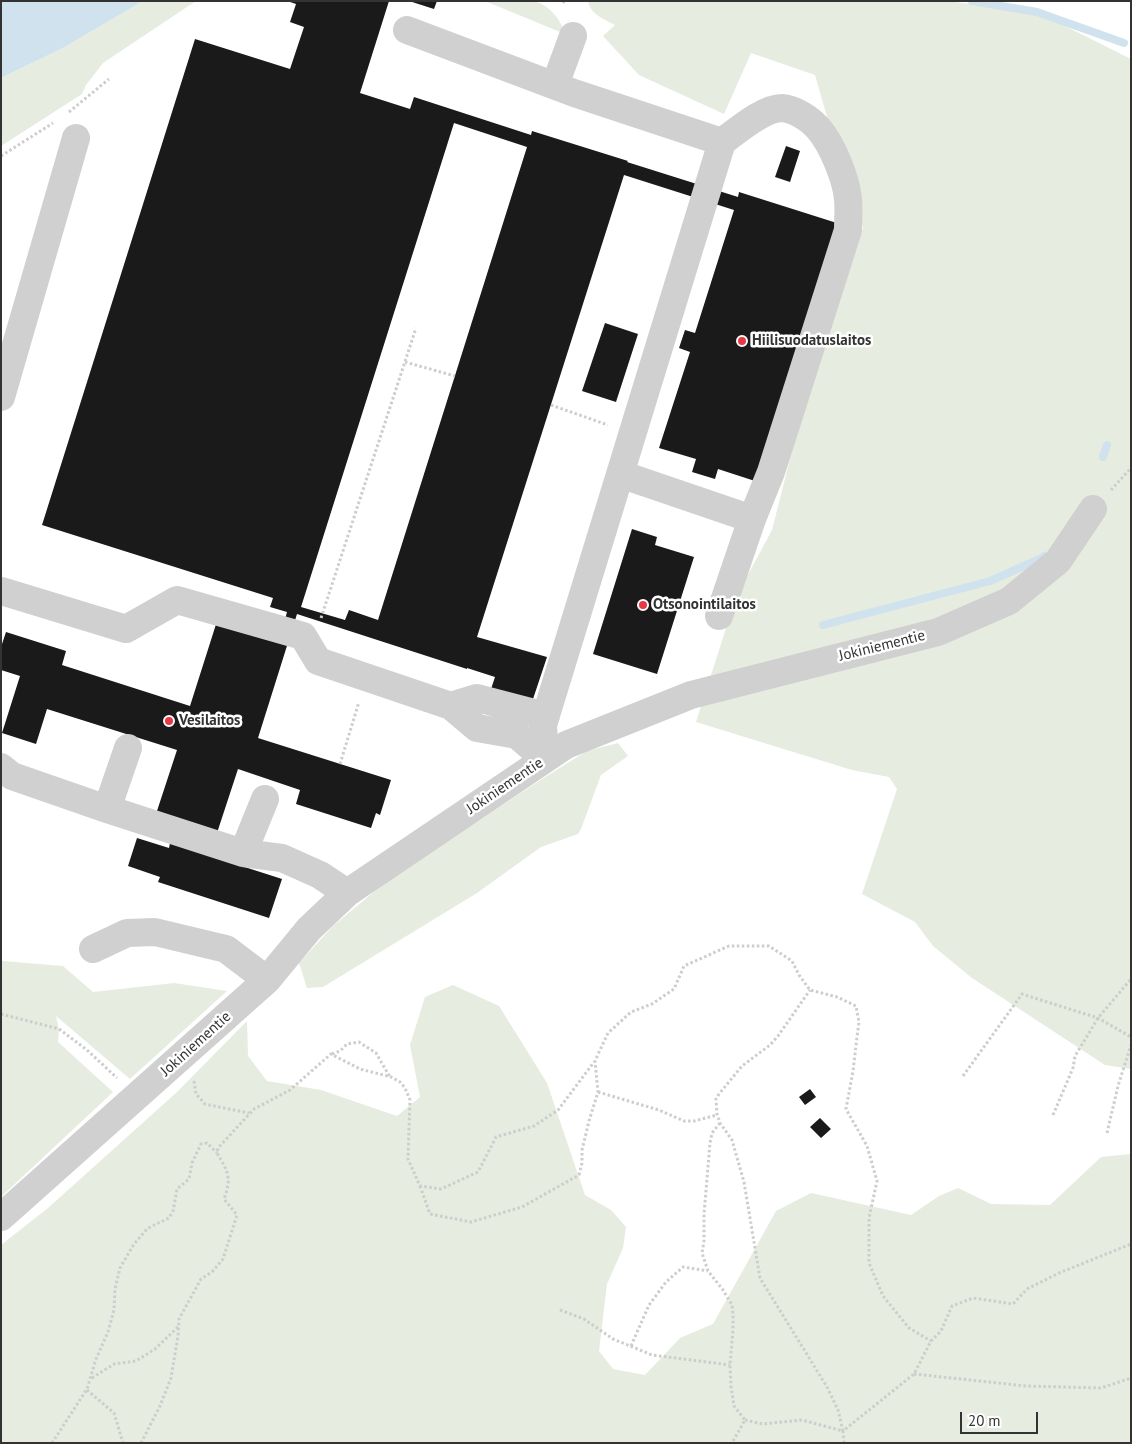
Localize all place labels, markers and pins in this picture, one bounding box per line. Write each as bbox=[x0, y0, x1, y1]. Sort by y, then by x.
place label: Hiilisuodatuslaitos bbox=[752, 332, 871, 350]
marker: Hiilisuodatuslaitos bbox=[736, 335, 748, 347]
place label: Otsonointilaitos bbox=[653, 596, 756, 614]
marker: Otsonointilaitos bbox=[637, 599, 649, 611]
place label: Vesilaitos bbox=[179, 712, 240, 730]
marker: Vesilaitos bbox=[163, 715, 175, 727]

